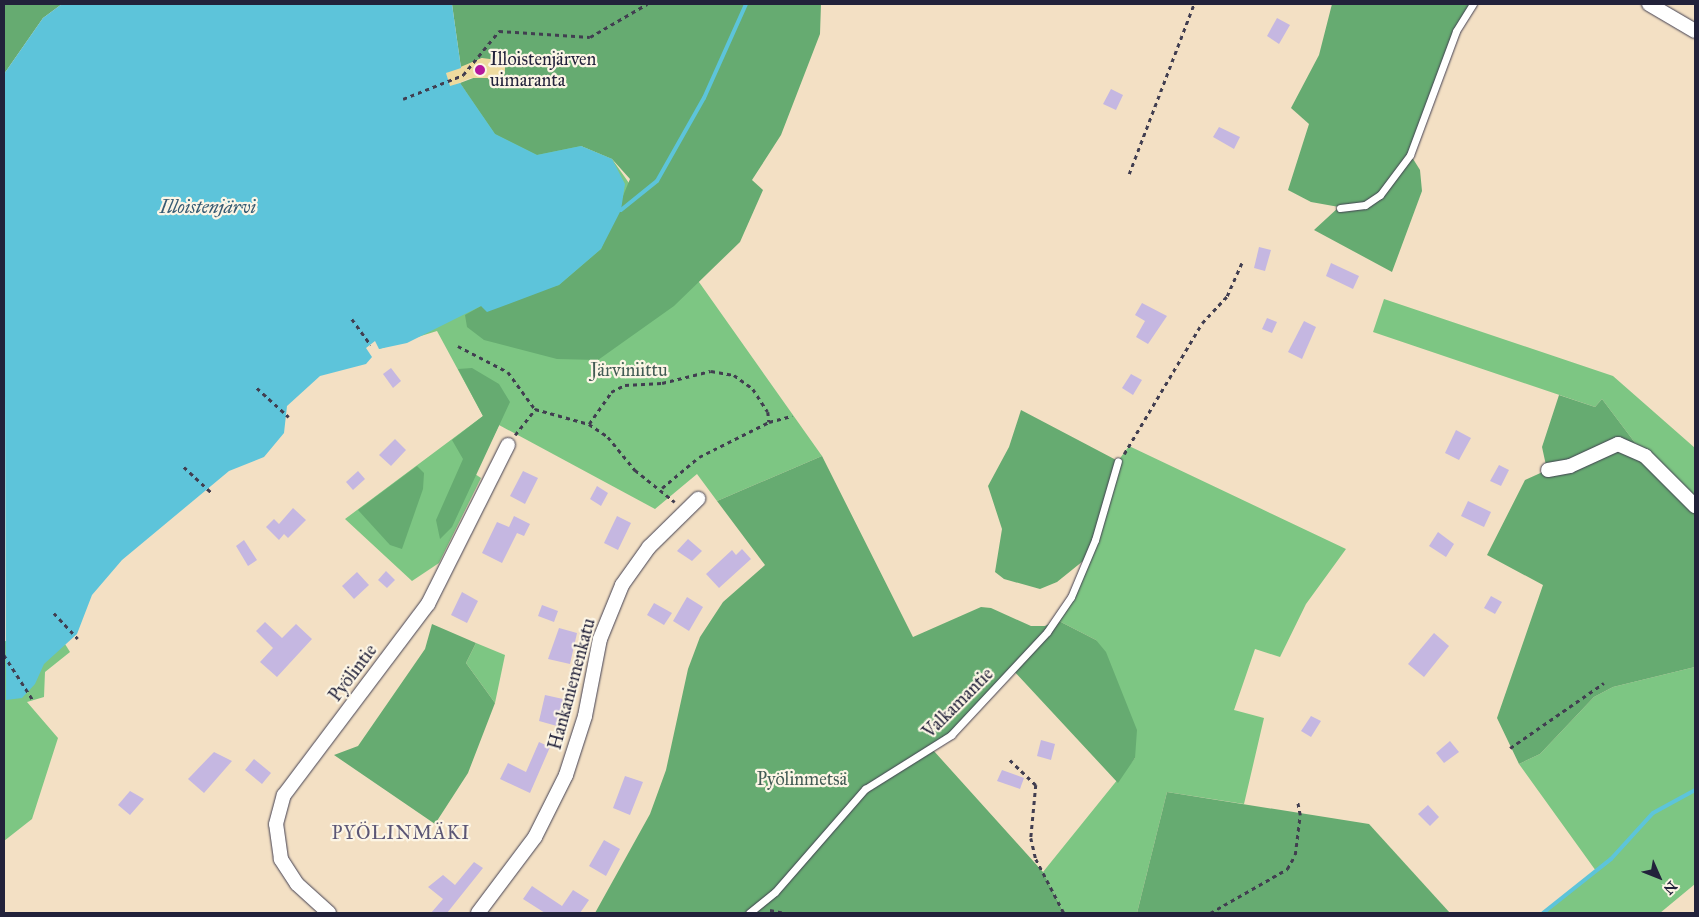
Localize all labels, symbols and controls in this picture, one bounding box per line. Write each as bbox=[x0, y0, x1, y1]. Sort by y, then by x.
place label: Illoistenjärven uimaranta bbox=[490, 49, 596, 92]
marker: Illoistenjärven uimaranta bbox=[474, 64, 486, 76]
water label: Illoistenjärvi bbox=[160, 196, 256, 218]
park label: Järviniittu bbox=[591, 359, 667, 381]
street label: Hankaniemenkatu bbox=[544, 616, 600, 752]
street label: Pyölintie bbox=[325, 640, 381, 706]
street label: Valkamantie bbox=[918, 663, 998, 743]
park label: Pyölinmetsä bbox=[757, 768, 847, 790]
district label: PYÖLINMÄKI bbox=[330, 822, 472, 844]
north arrow bbox=[1634, 852, 1684, 902]
text: N bbox=[1660, 878, 1680, 898]

